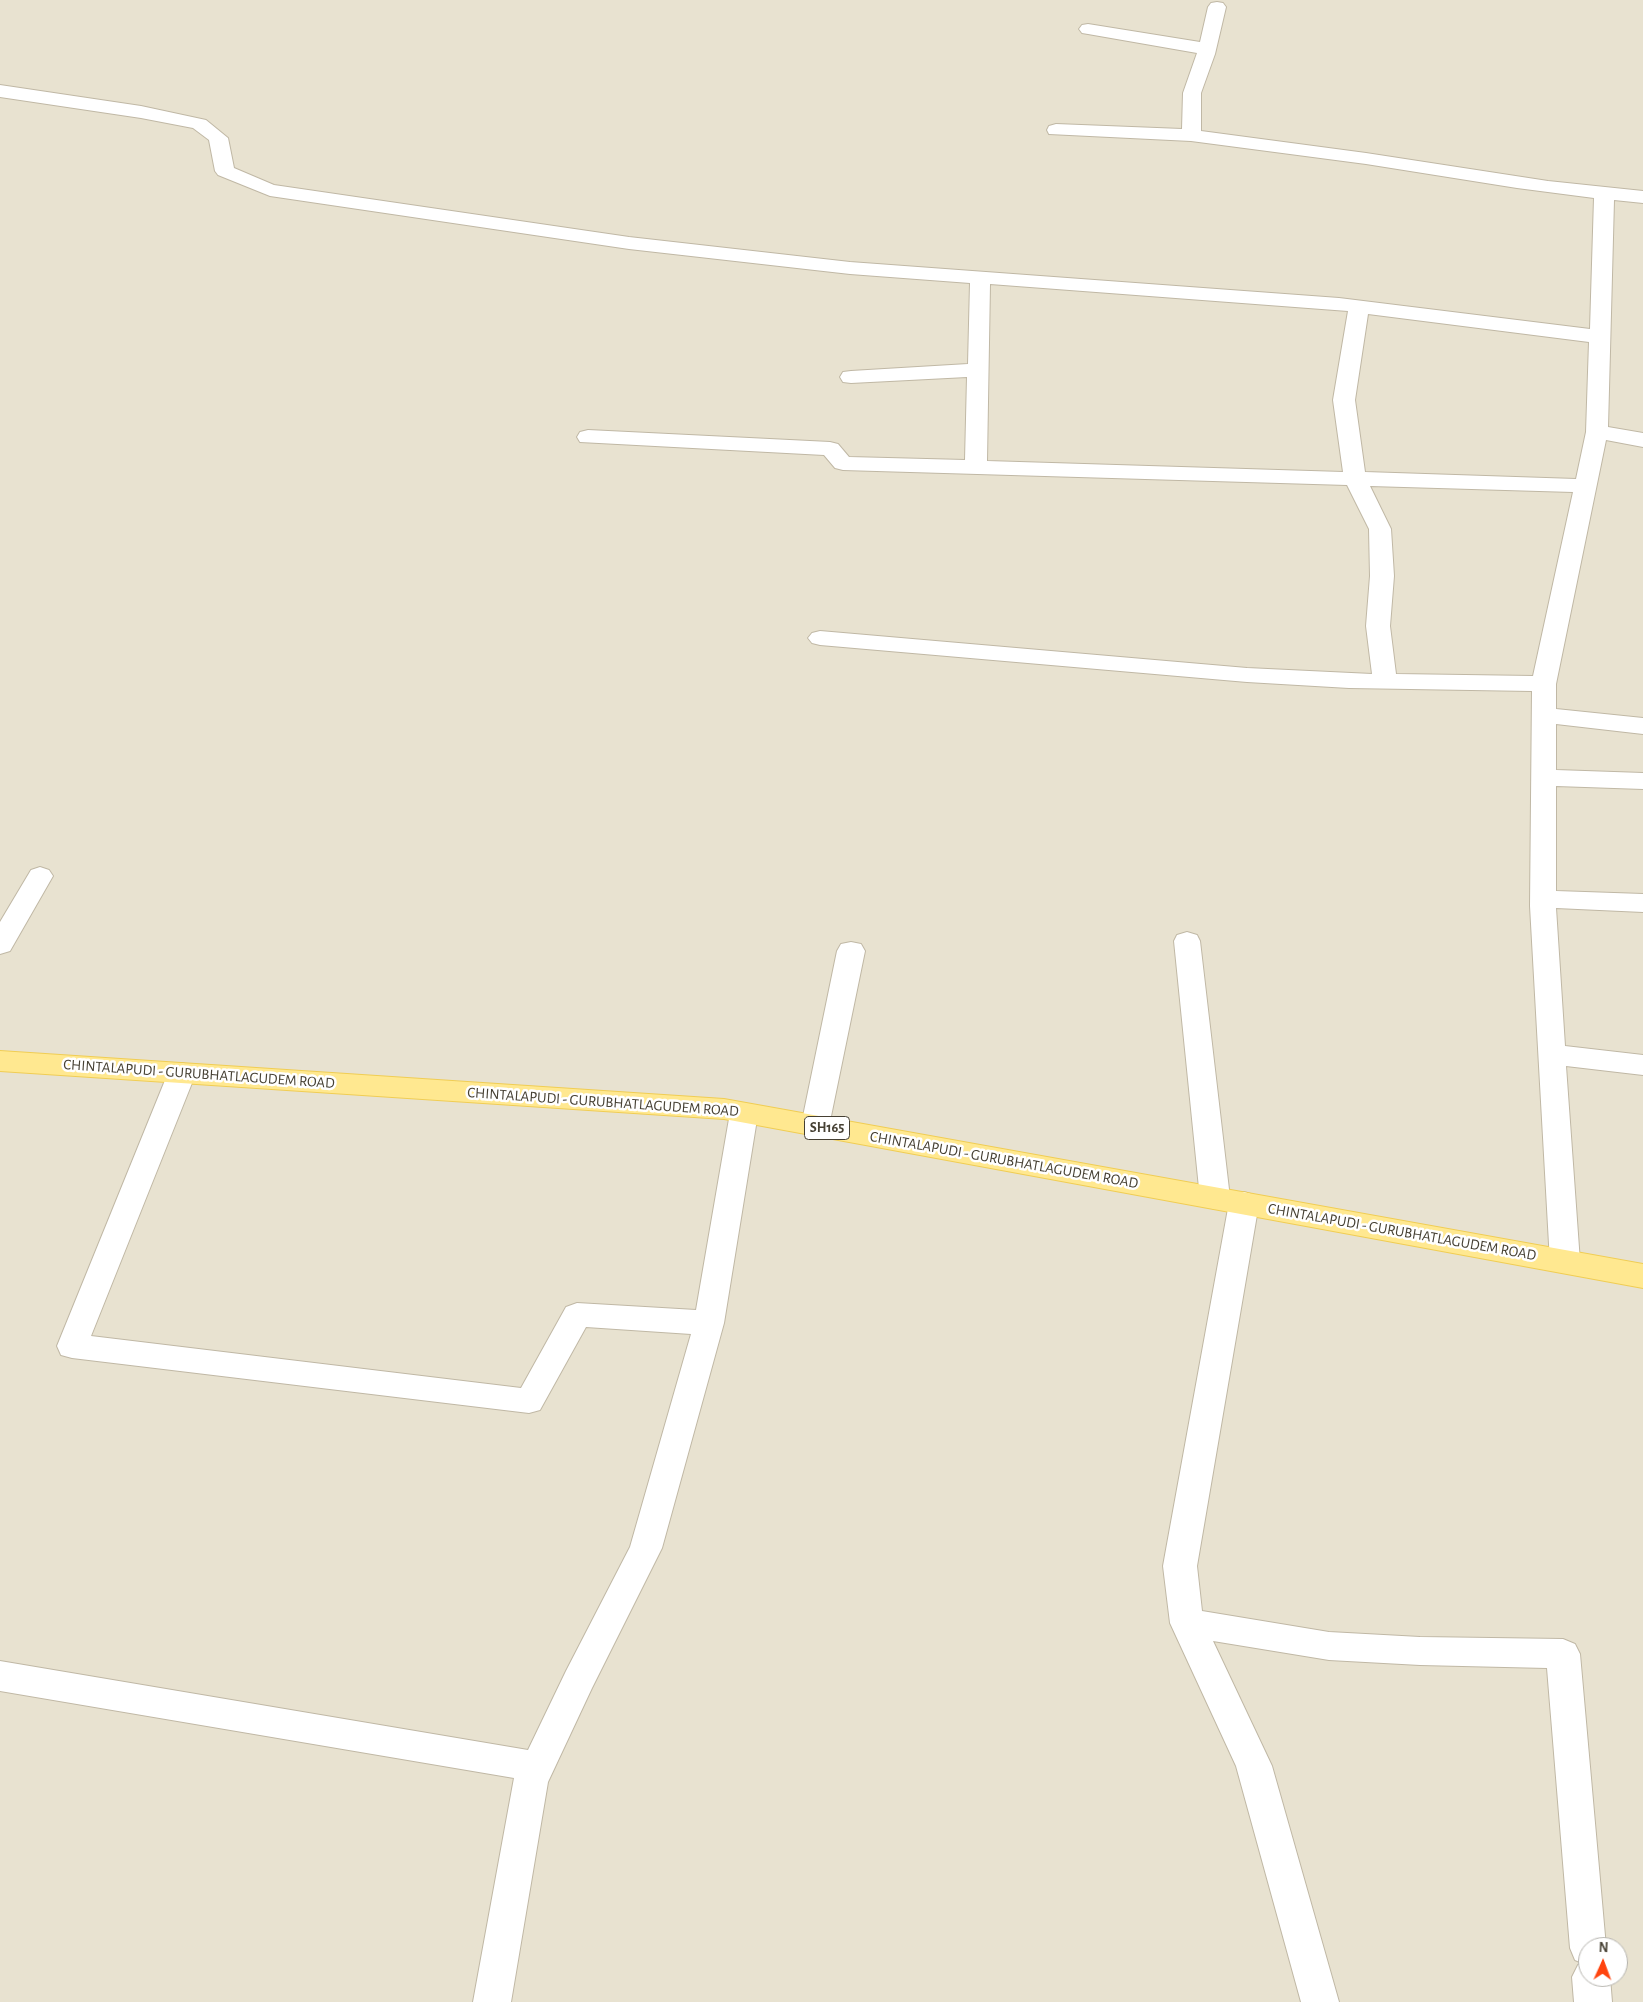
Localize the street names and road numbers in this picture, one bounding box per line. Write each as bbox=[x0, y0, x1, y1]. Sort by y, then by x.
street label: CHINTALAPUDI - GURUBHATLAGUDEM ROAD bbox=[63, 1056, 335, 1092]
street label: CHINTALAPUDI - GURUBHATLAGUDEM ROAD bbox=[467, 1084, 739, 1120]
road number: SH165 bbox=[804, 1116, 850, 1140]
street label: CHINTALAPUDI - GURUBHATLAGUDEM ROAD bbox=[868, 1128, 1140, 1192]
street label: CHINTALAPUDI - GURUBHATLAGUDEM ROAD bbox=[1266, 1200, 1538, 1264]

